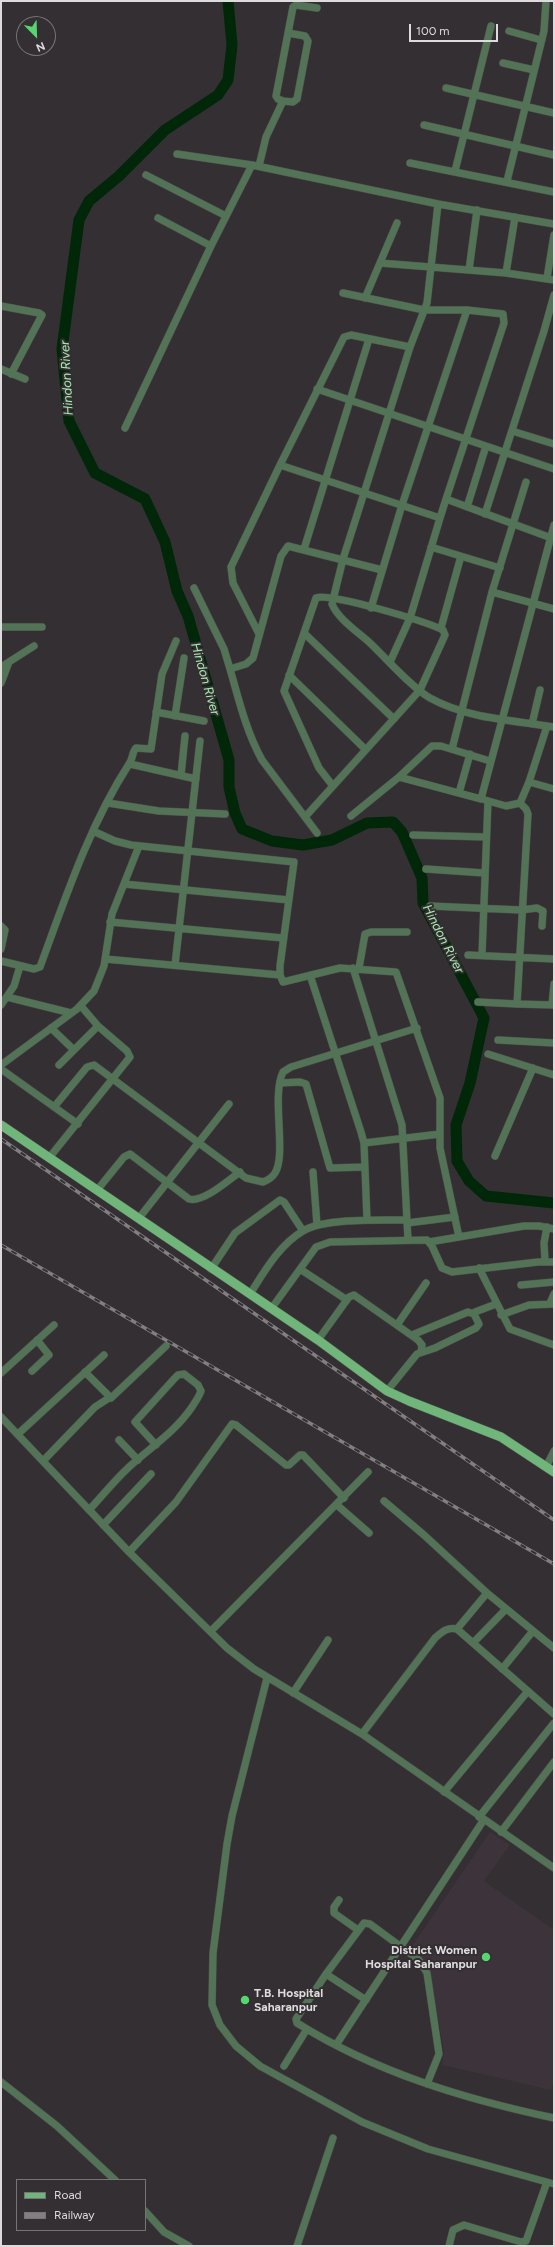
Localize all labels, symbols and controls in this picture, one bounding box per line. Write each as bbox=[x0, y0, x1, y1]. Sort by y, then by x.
north arrow bbox=[16, 16, 56, 56]
scale bar bbox=[411, 16, 500, 42]
text: 100 m bbox=[416, 24, 450, 38]
text: N bbox=[34, 39, 47, 54]
water label: Hindon River bbox=[57, 340, 77, 416]
water label: Hindon River bbox=[187, 641, 223, 717]
water label: Hindon River bbox=[419, 902, 467, 976]
place label: District Women Hospital Saharanpur bbox=[365, 1943, 477, 1971]
marker: District Women Hospital Saharanpur bbox=[480, 1951, 492, 1963]
place label: T.B. Hospital Saharanpur bbox=[254, 1986, 323, 2014]
marker: T.B. Hospital Saharanpur bbox=[239, 1994, 251, 2006]
legend bbox=[16, 2179, 146, 2231]
text: Road bbox=[54, 2188, 82, 2202]
text: Railway bbox=[54, 2208, 95, 2222]

